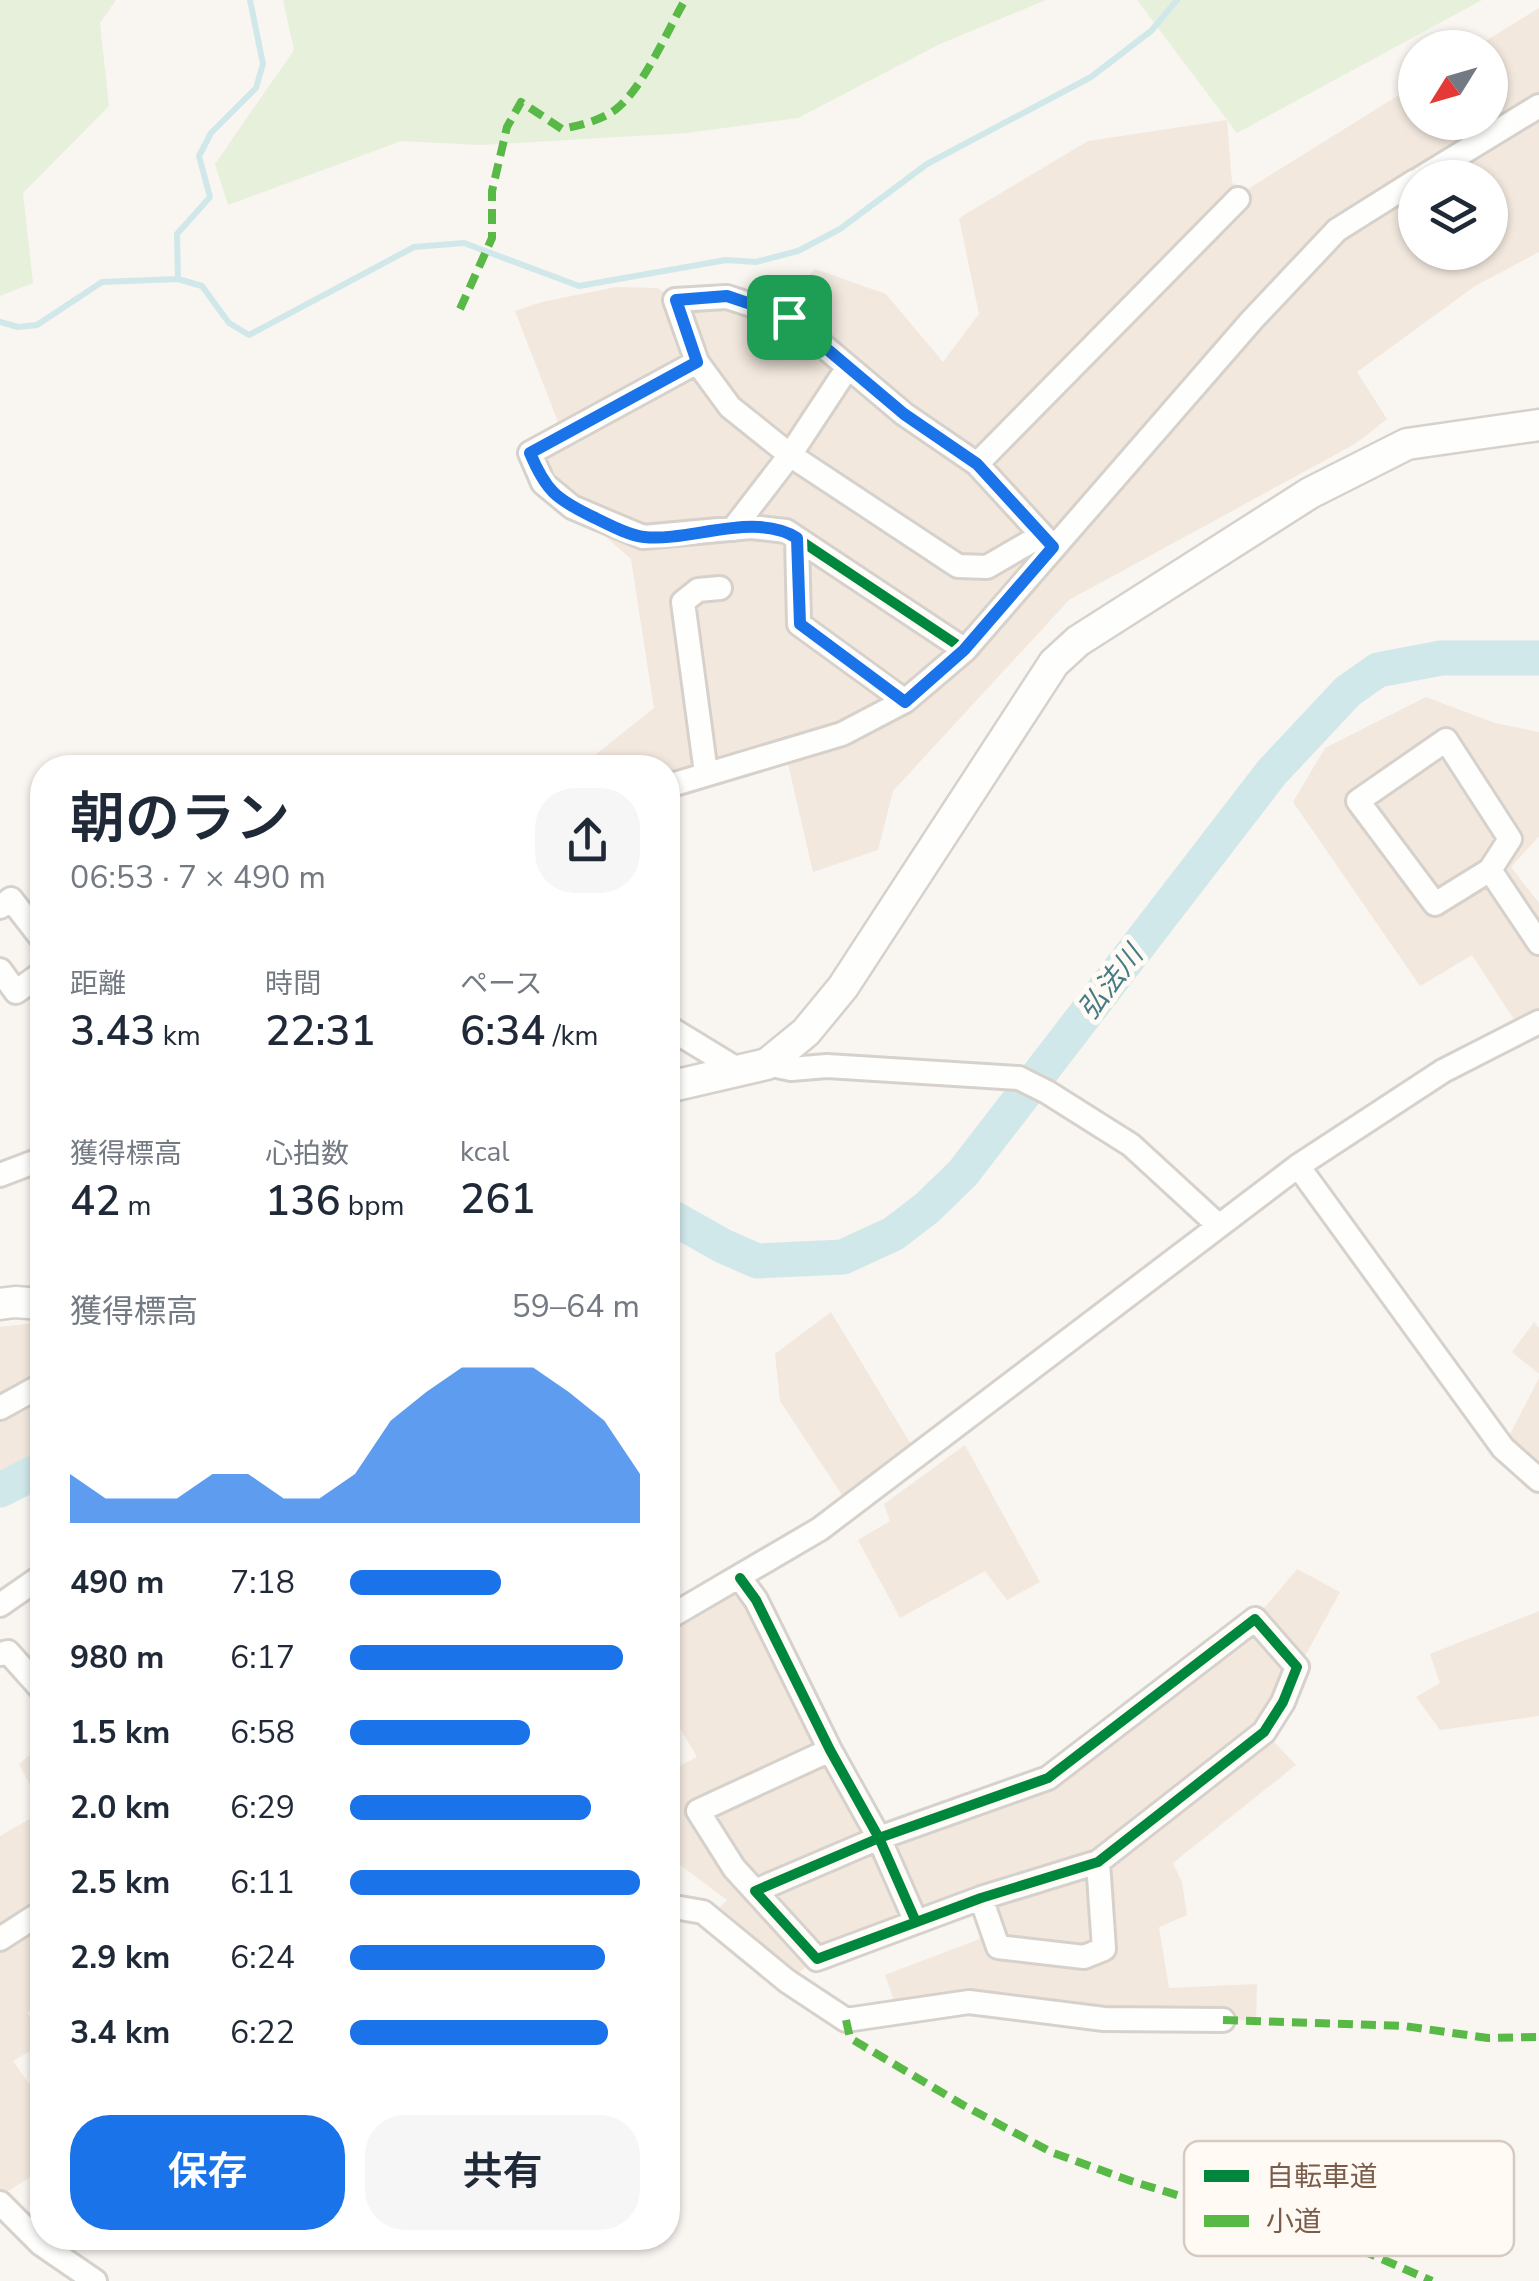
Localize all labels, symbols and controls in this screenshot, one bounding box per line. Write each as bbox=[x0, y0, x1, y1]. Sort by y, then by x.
north arrow bbox=[1398, 30, 1508, 140]
map controls bbox=[1398, 30, 1508, 270]
button: layers bbox=[1398, 160, 1508, 270]
pin bbox=[747, 275, 832, 360]
icon: arrive bbox=[762, 290, 817, 345]
text: 朝のラン bbox=[70, 781, 290, 856]
button: share bbox=[535, 788, 640, 893]
text: 06:53 · 7 × 490 m bbox=[70, 856, 326, 899]
water label: 弘法川 bbox=[1070, 935, 1153, 1027]
text: 距離 bbox=[70, 965, 126, 1003]
text: 時間 bbox=[265, 965, 321, 1003]
text: ペース bbox=[460, 965, 543, 1003]
text: 3.43 bbox=[70, 1003, 156, 1060]
text: 22:31 bbox=[265, 1003, 376, 1060]
text: 6:34 bbox=[460, 1003, 546, 1060]
text: km bbox=[156, 1017, 201, 1055]
text: /km bbox=[546, 1017, 599, 1055]
text: kcal bbox=[460, 1133, 510, 1171]
text: 獲得標高 bbox=[70, 1135, 182, 1173]
text: 心拍数 bbox=[265, 1135, 349, 1173]
text: 261 bbox=[460, 1171, 536, 1228]
text: 42 bbox=[70, 1173, 120, 1230]
text: 136 bbox=[265, 1173, 341, 1230]
text: m bbox=[120, 1187, 152, 1225]
text: bpm bbox=[341, 1187, 404, 1225]
text: 59–64 m bbox=[512, 1285, 640, 1328]
text: 獲得標高 bbox=[70, 1290, 198, 1333]
text: 490 m bbox=[70, 1561, 164, 1604]
text: 7:18 bbox=[230, 1561, 295, 1604]
text: 980 m bbox=[70, 1636, 164, 1679]
text: 6:17 bbox=[230, 1636, 295, 1679]
text: 1.5 km bbox=[70, 1711, 170, 1754]
text: 6:58 bbox=[230, 1711, 295, 1754]
text: 2.0 km bbox=[70, 1786, 170, 1829]
text: 6:29 bbox=[230, 1786, 295, 1829]
text: 2.5 km bbox=[70, 1861, 170, 1904]
text: 6:11 bbox=[230, 1861, 295, 1904]
text: 2.9 km bbox=[70, 1936, 170, 1979]
text: 6:24 bbox=[230, 1936, 295, 1979]
text: 3.4 km bbox=[70, 2011, 170, 2054]
text: 6:22 bbox=[230, 2011, 295, 2054]
button: 保存 bbox=[70, 2115, 345, 2230]
button: 共有 bbox=[365, 2115, 640, 2230]
legend bbox=[1184, 2141, 1514, 2256]
text: 自転車道 bbox=[1266, 2158, 1378, 2196]
text: 小道 bbox=[1266, 2203, 1322, 2241]

